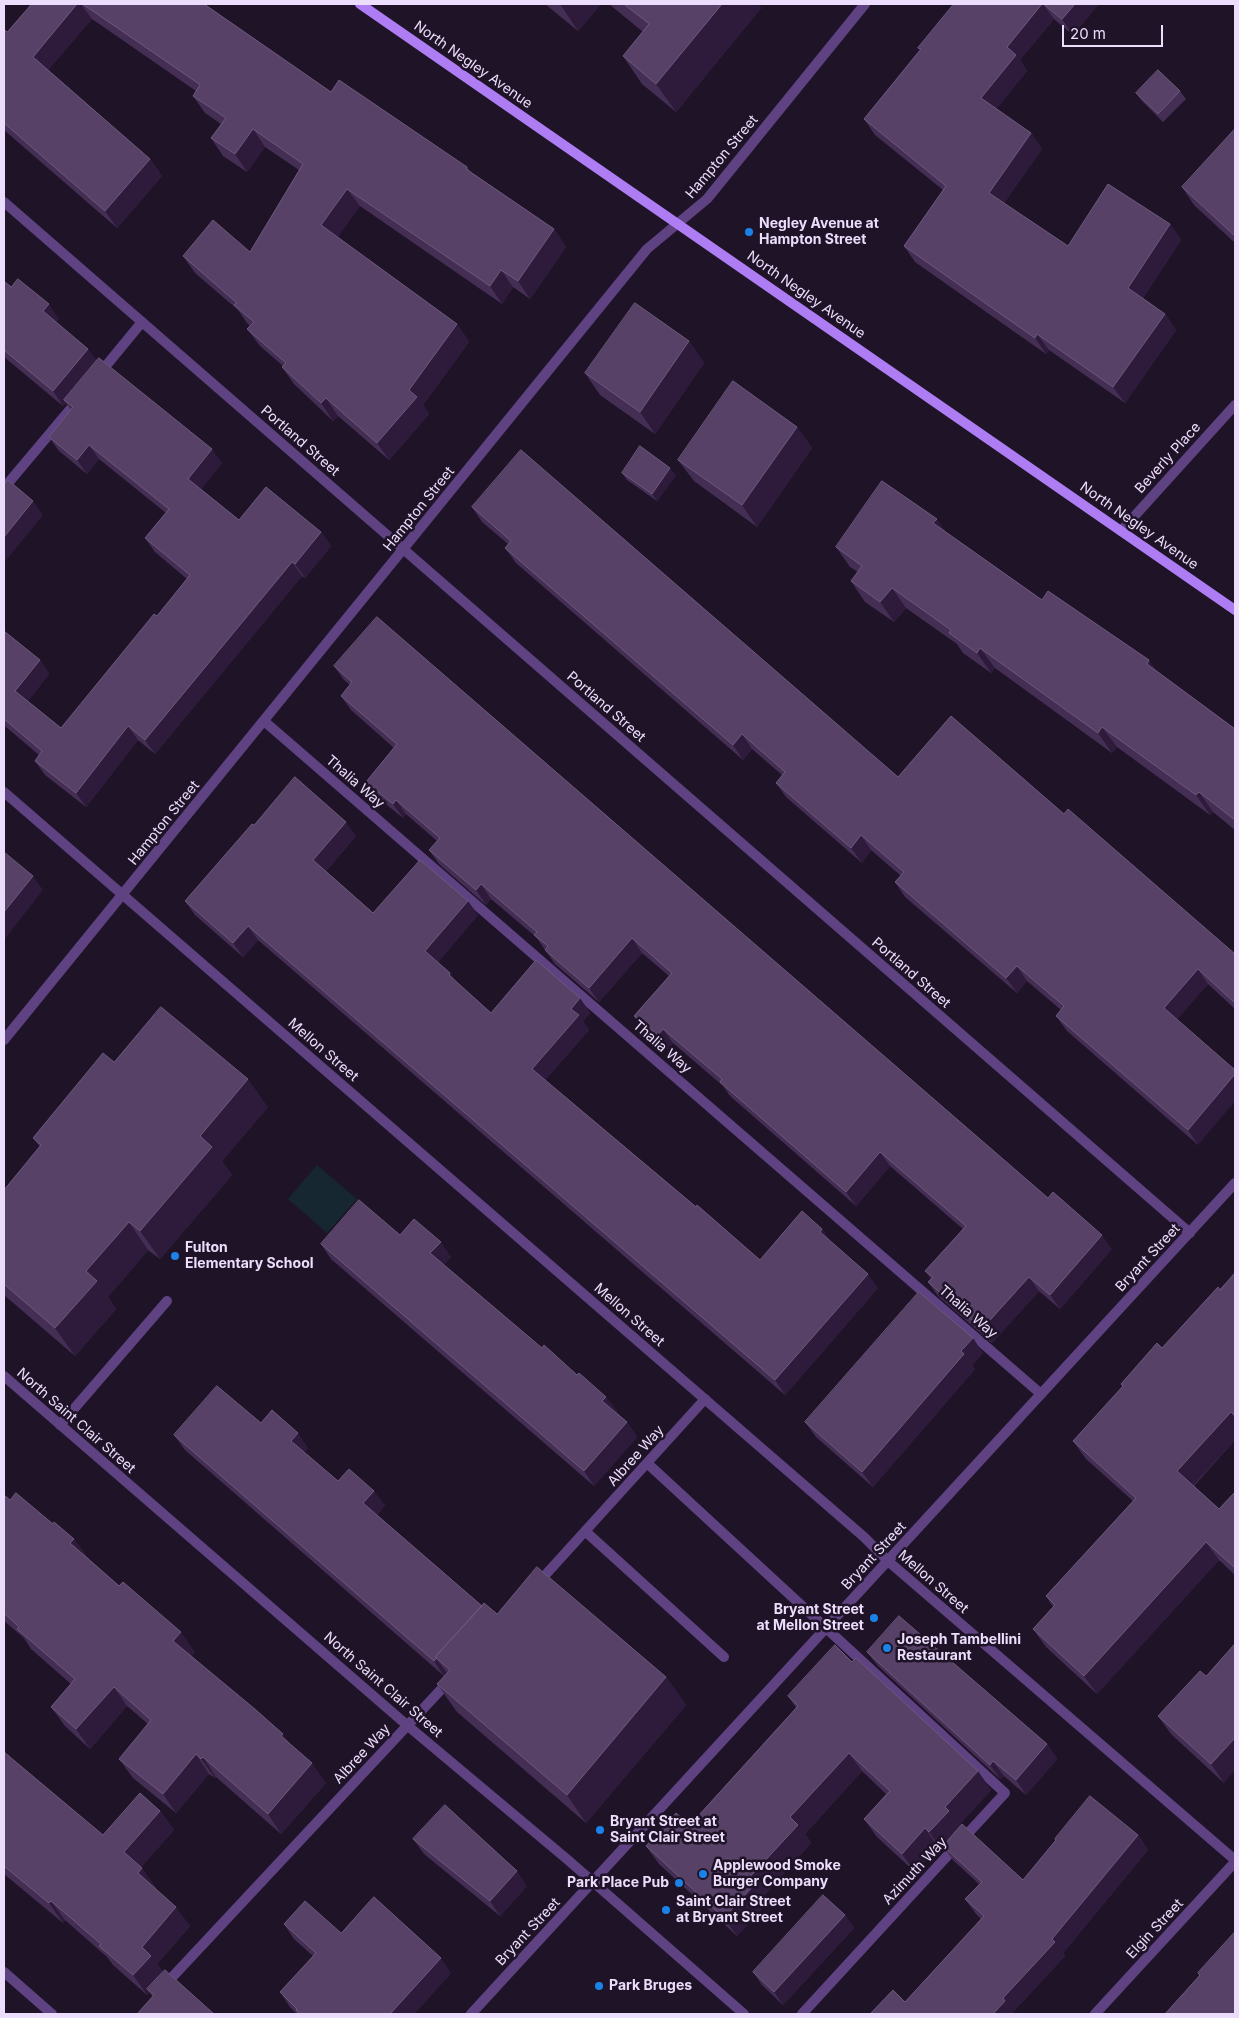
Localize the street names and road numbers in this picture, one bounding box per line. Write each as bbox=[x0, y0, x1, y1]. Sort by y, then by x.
street label: North Negley Avenue bbox=[411, 18, 535, 112]
street label: Hampton Street bbox=[682, 112, 762, 202]
street label: North Negley Avenue bbox=[744, 248, 868, 342]
street label: Portland Street bbox=[257, 402, 343, 480]
street label: Beverly Place bbox=[1132, 419, 1204, 497]
street label: Hampton Street bbox=[380, 463, 458, 555]
street label: North Negley Avenue bbox=[1077, 479, 1201, 573]
street label: Portland Street bbox=[563, 668, 649, 746]
street label: Thalia Way bbox=[322, 752, 388, 812]
street label: Hampton Street bbox=[125, 777, 203, 869]
street label: Portland Street bbox=[868, 934, 954, 1012]
street label: Mellon Street bbox=[284, 1015, 362, 1085]
street label: Thalia Way bbox=[629, 1017, 695, 1077]
street label: Bryant Street bbox=[1112, 1221, 1184, 1295]
street label: Mellon Street bbox=[590, 1280, 668, 1350]
street label: Thalia Way bbox=[935, 1282, 1001, 1342]
street label: North Saint Clair Street bbox=[13, 1365, 139, 1477]
street label: Albree Way bbox=[604, 1422, 668, 1490]
street label: Bryant Street bbox=[838, 1519, 910, 1593]
street label: Mellon Street bbox=[894, 1547, 972, 1617]
street label: North Saint Clair Street bbox=[320, 1629, 446, 1741]
street label: Albree Way bbox=[330, 1721, 394, 1787]
street label: Azimuth Way bbox=[879, 1834, 951, 1908]
street label: Bryant Street bbox=[492, 1895, 564, 1969]
street label: Elgin Street bbox=[1123, 1896, 1187, 1962]

